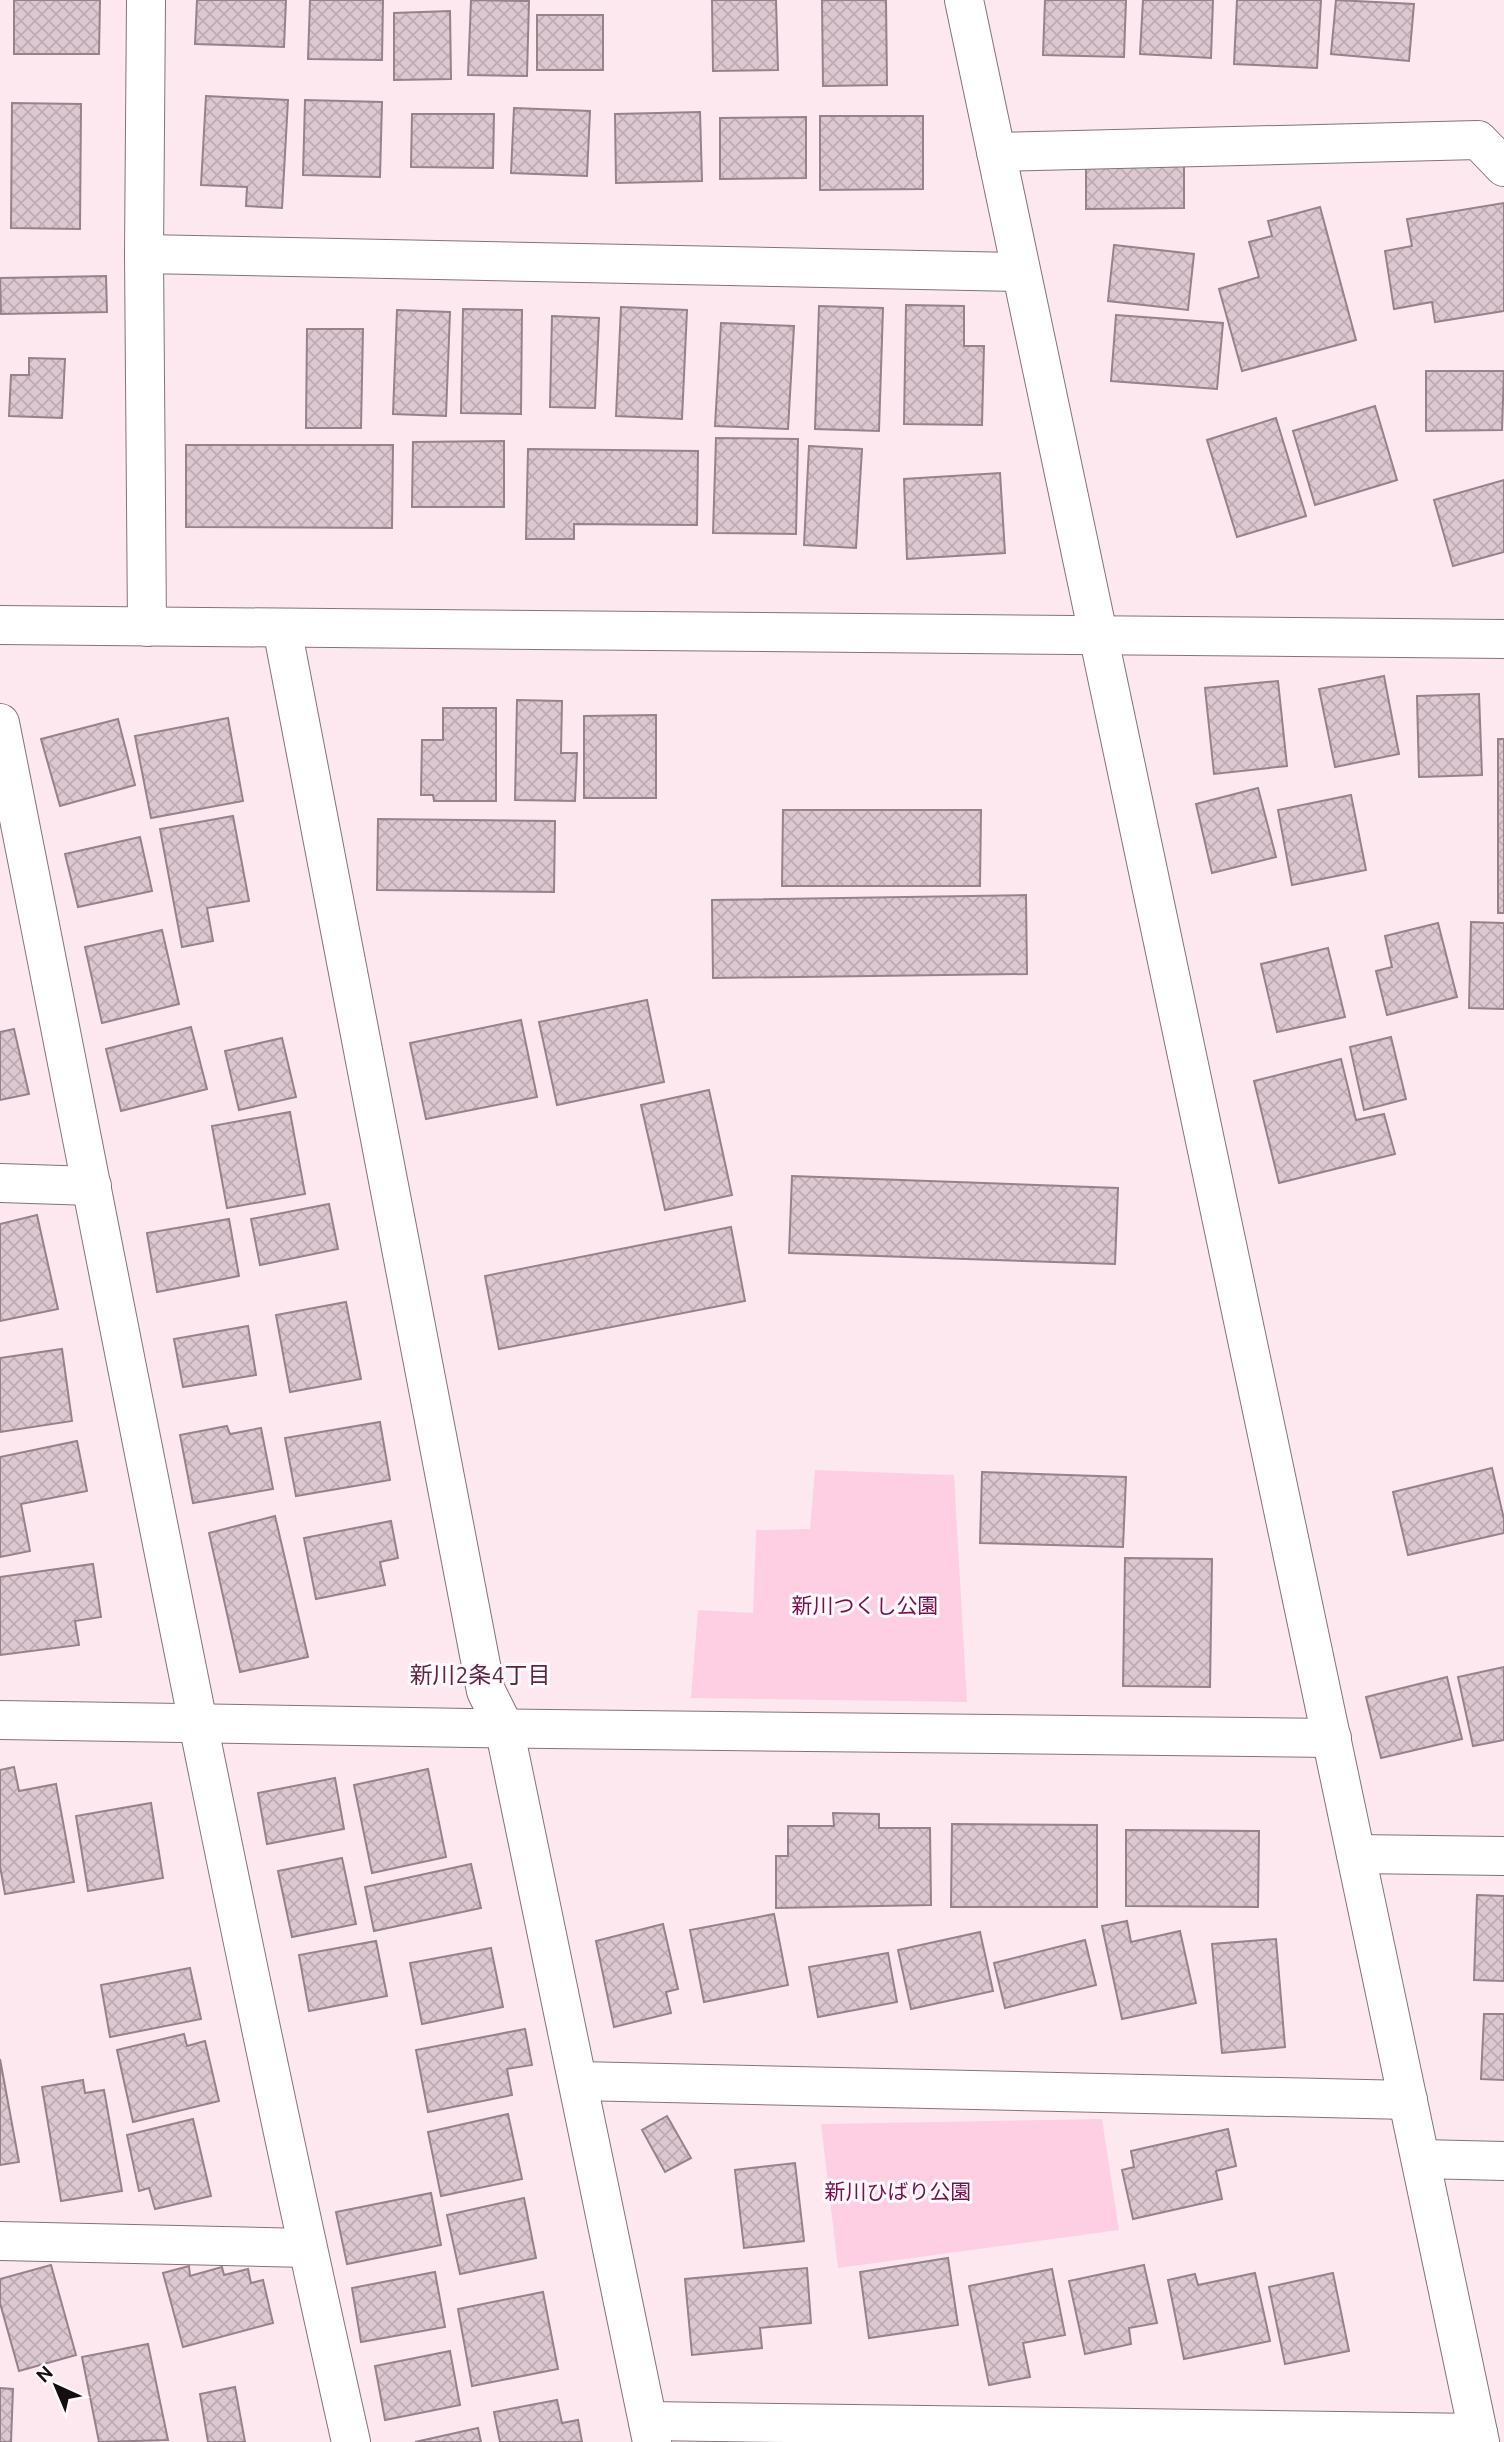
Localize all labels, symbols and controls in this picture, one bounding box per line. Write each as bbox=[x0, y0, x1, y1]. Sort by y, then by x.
park label: 新川つくし公園 bbox=[792, 1593, 939, 1617]
district label: 新川2条4丁目 bbox=[410, 1662, 550, 1687]
park label: 新川ひばり公園 bbox=[825, 2179, 972, 2203]
north arrow bbox=[21, 2351, 91, 2421]
text: N bbox=[31, 2361, 57, 2387]

